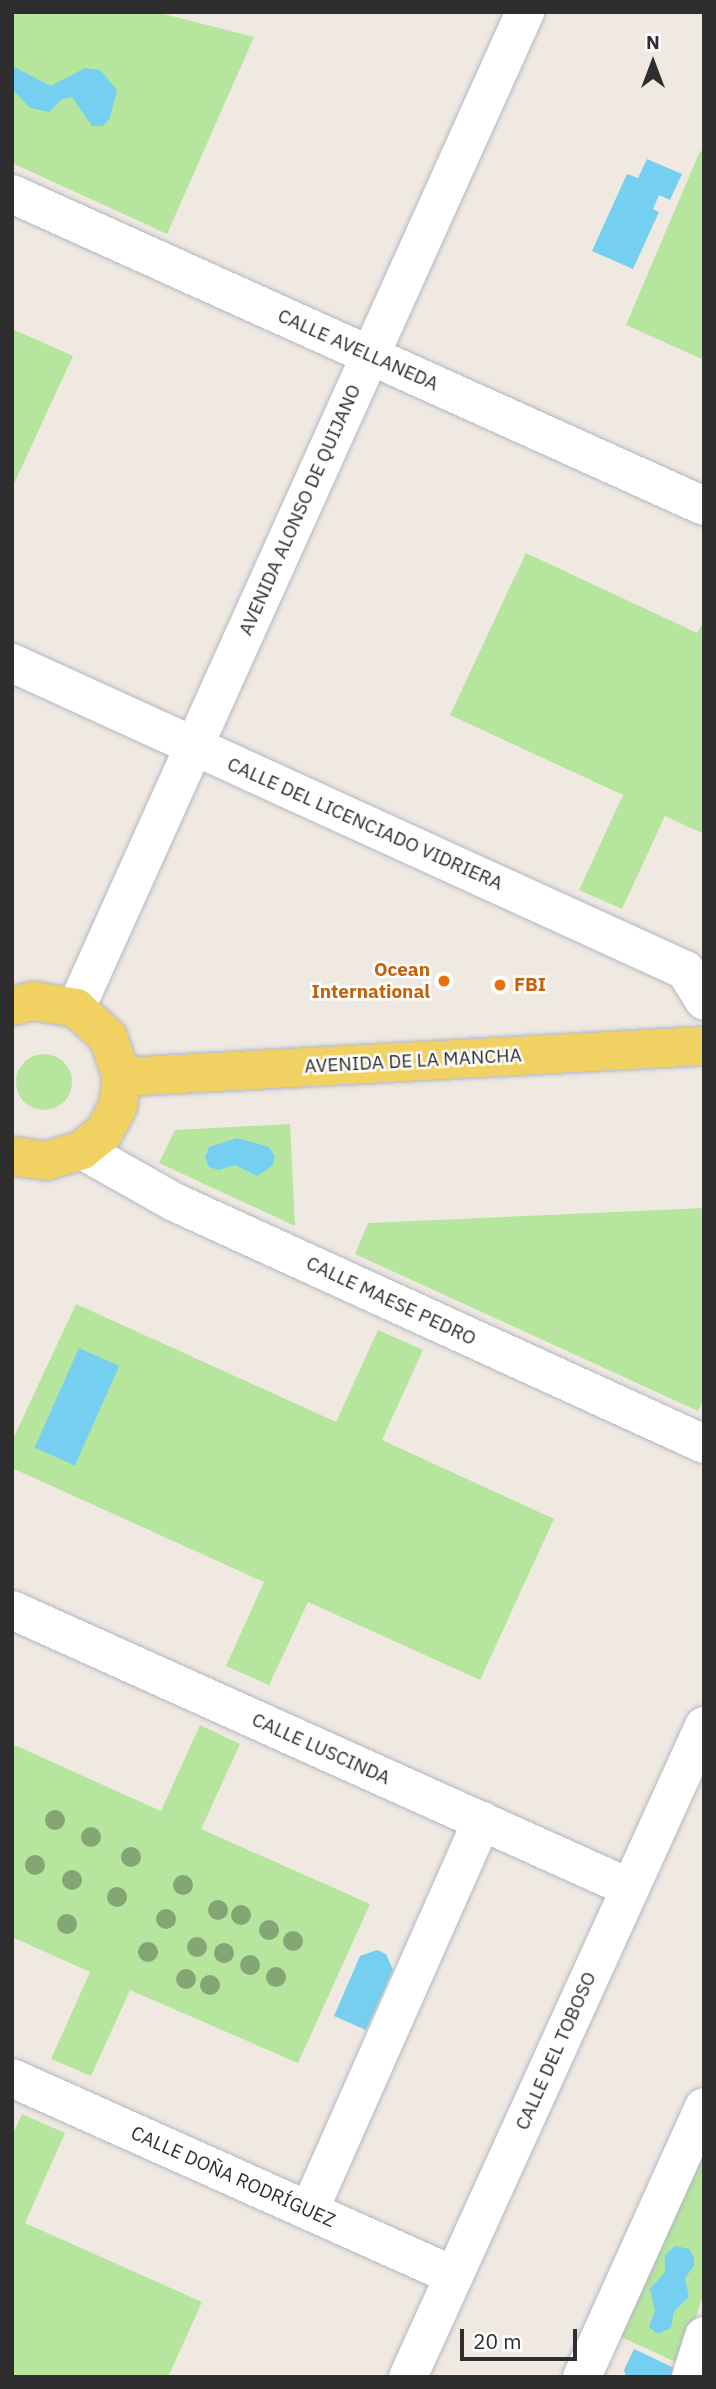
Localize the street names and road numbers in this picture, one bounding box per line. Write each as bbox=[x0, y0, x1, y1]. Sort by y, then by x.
street label: CALLE AVELLANEDA bbox=[274, 304, 442, 396]
street label: AVENIDA ALONSO DE QUIJANO bbox=[234, 381, 366, 639]
street label: CALLE DEL LICENCIADO VIDRIERA bbox=[224, 753, 506, 895]
street label: AVENIDA DE LA MANCHA bbox=[304, 1044, 522, 1078]
street label: CALLE MAESE PEDRO bbox=[303, 1252, 479, 1350]
street label: CALLE LUSCINDA bbox=[248, 1708, 394, 1790]
street label: CALLE DEL TOBOSO bbox=[511, 1968, 601, 2134]
street label: CALLE DOÑA RODRÍGUEZ bbox=[127, 2122, 339, 2232]

